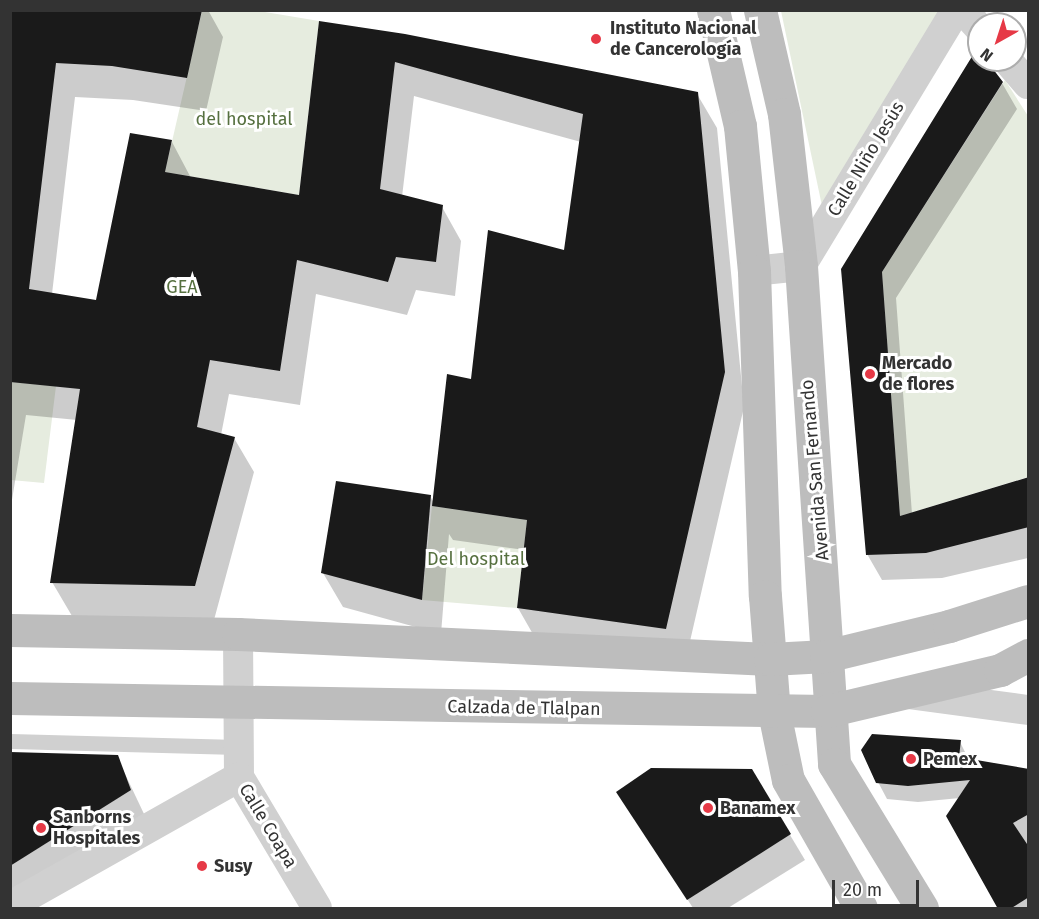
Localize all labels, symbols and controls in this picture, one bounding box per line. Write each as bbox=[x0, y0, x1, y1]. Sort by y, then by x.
north arrow bbox=[967, 12, 1027, 72]
place label: Instituto Nacional de Cancerología bbox=[610, 18, 756, 60]
marker: Instituto Nacional de Cancerología bbox=[587, 30, 605, 48]
text: N bbox=[977, 44, 997, 66]
street label: Calle Niño Jesús bbox=[823, 98, 909, 220]
park label: del hospital bbox=[195, 108, 293, 130]
park label: GEA bbox=[166, 276, 198, 298]
place label: Mercado de flores bbox=[882, 353, 954, 395]
marker: Mercado de flores bbox=[863, 367, 877, 381]
street label: Avenida San Fernando bbox=[796, 378, 834, 562]
park label: Del hospital bbox=[427, 548, 525, 570]
street label: Calzada de Tlalpan bbox=[447, 696, 601, 720]
place label: Pemex bbox=[923, 748, 977, 770]
marker: Pemex bbox=[904, 752, 918, 766]
street label: Calle Coapa bbox=[234, 780, 302, 872]
place label: Banamex bbox=[720, 797, 795, 819]
marker: Banamex bbox=[701, 801, 715, 815]
place label: Sanborns Hospitales bbox=[53, 807, 140, 850]
marker: Sanborns Hospitales bbox=[34, 821, 48, 835]
place label: Susy bbox=[214, 855, 252, 877]
marker: Susy bbox=[195, 859, 209, 873]
scale bar bbox=[835, 868, 922, 906]
text: 20 m bbox=[843, 879, 882, 901]

